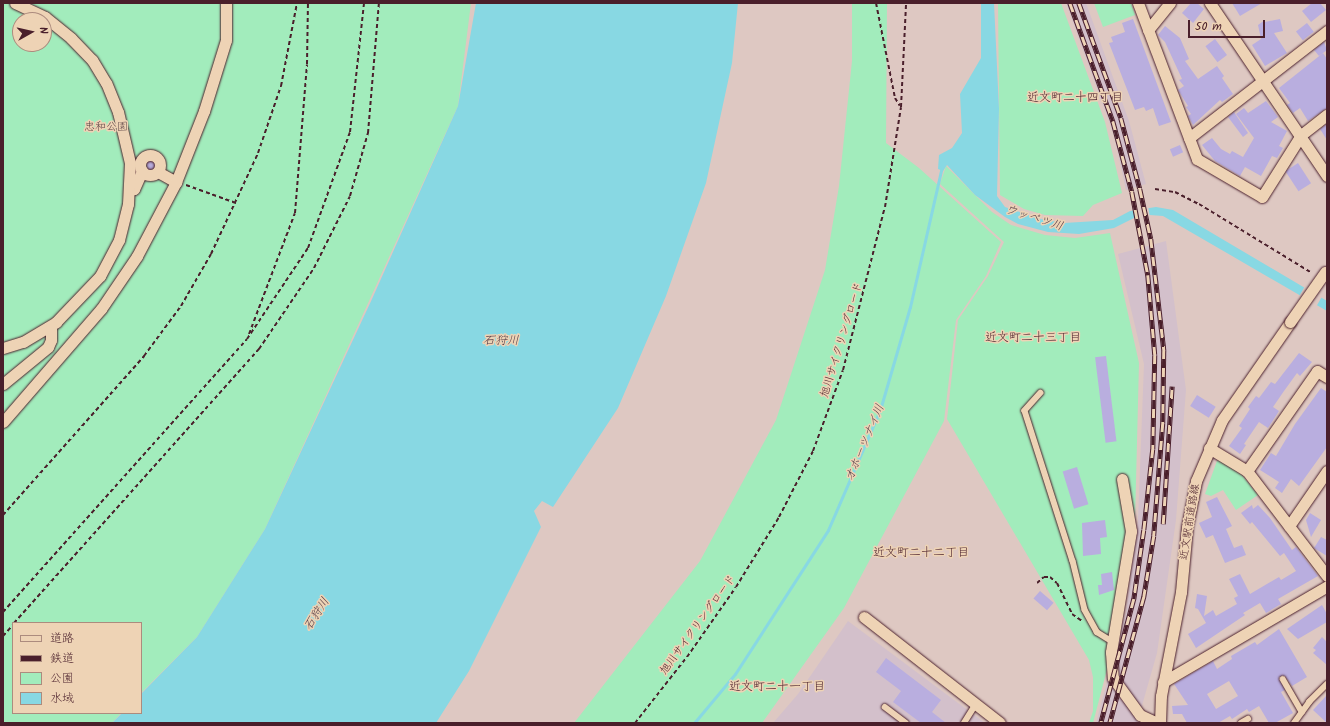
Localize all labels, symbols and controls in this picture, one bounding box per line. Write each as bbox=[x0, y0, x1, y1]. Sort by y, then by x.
north arrow bbox=[12, 12, 52, 52]
scale bar bbox=[1190, 12, 1267, 38]
text: 50 m bbox=[1195, 17, 1222, 36]
text: N bbox=[33, 26, 52, 35]
district label: 近文町二十四丁目 bbox=[1027, 91, 1123, 105]
park label: 忠和公園 bbox=[84, 120, 128, 134]
water label: ウッペツ川 bbox=[1003, 202, 1065, 234]
street label: 旭川サイクリングロード bbox=[818, 280, 866, 400]
district label: 近文町二十三丁目 bbox=[985, 331, 1081, 345]
water label: 石狩川 bbox=[483, 334, 519, 348]
water label: オホーツナイ川 bbox=[842, 402, 888, 484]
street label: 近文駅前道路線 bbox=[1177, 483, 1203, 561]
district label: 近文町二十二丁目 bbox=[873, 546, 969, 560]
street label: 旭川サイクリングロード bbox=[657, 572, 739, 678]
water label: 石狩川 bbox=[301, 595, 333, 633]
legend bbox=[12, 622, 142, 714]
text: 道路 bbox=[50, 629, 74, 648]
text: 鉄道 bbox=[50, 649, 74, 668]
text: 公園 bbox=[50, 669, 74, 688]
district label: 近文町二十一丁目 bbox=[729, 680, 825, 694]
text: 水域 bbox=[50, 689, 74, 708]

